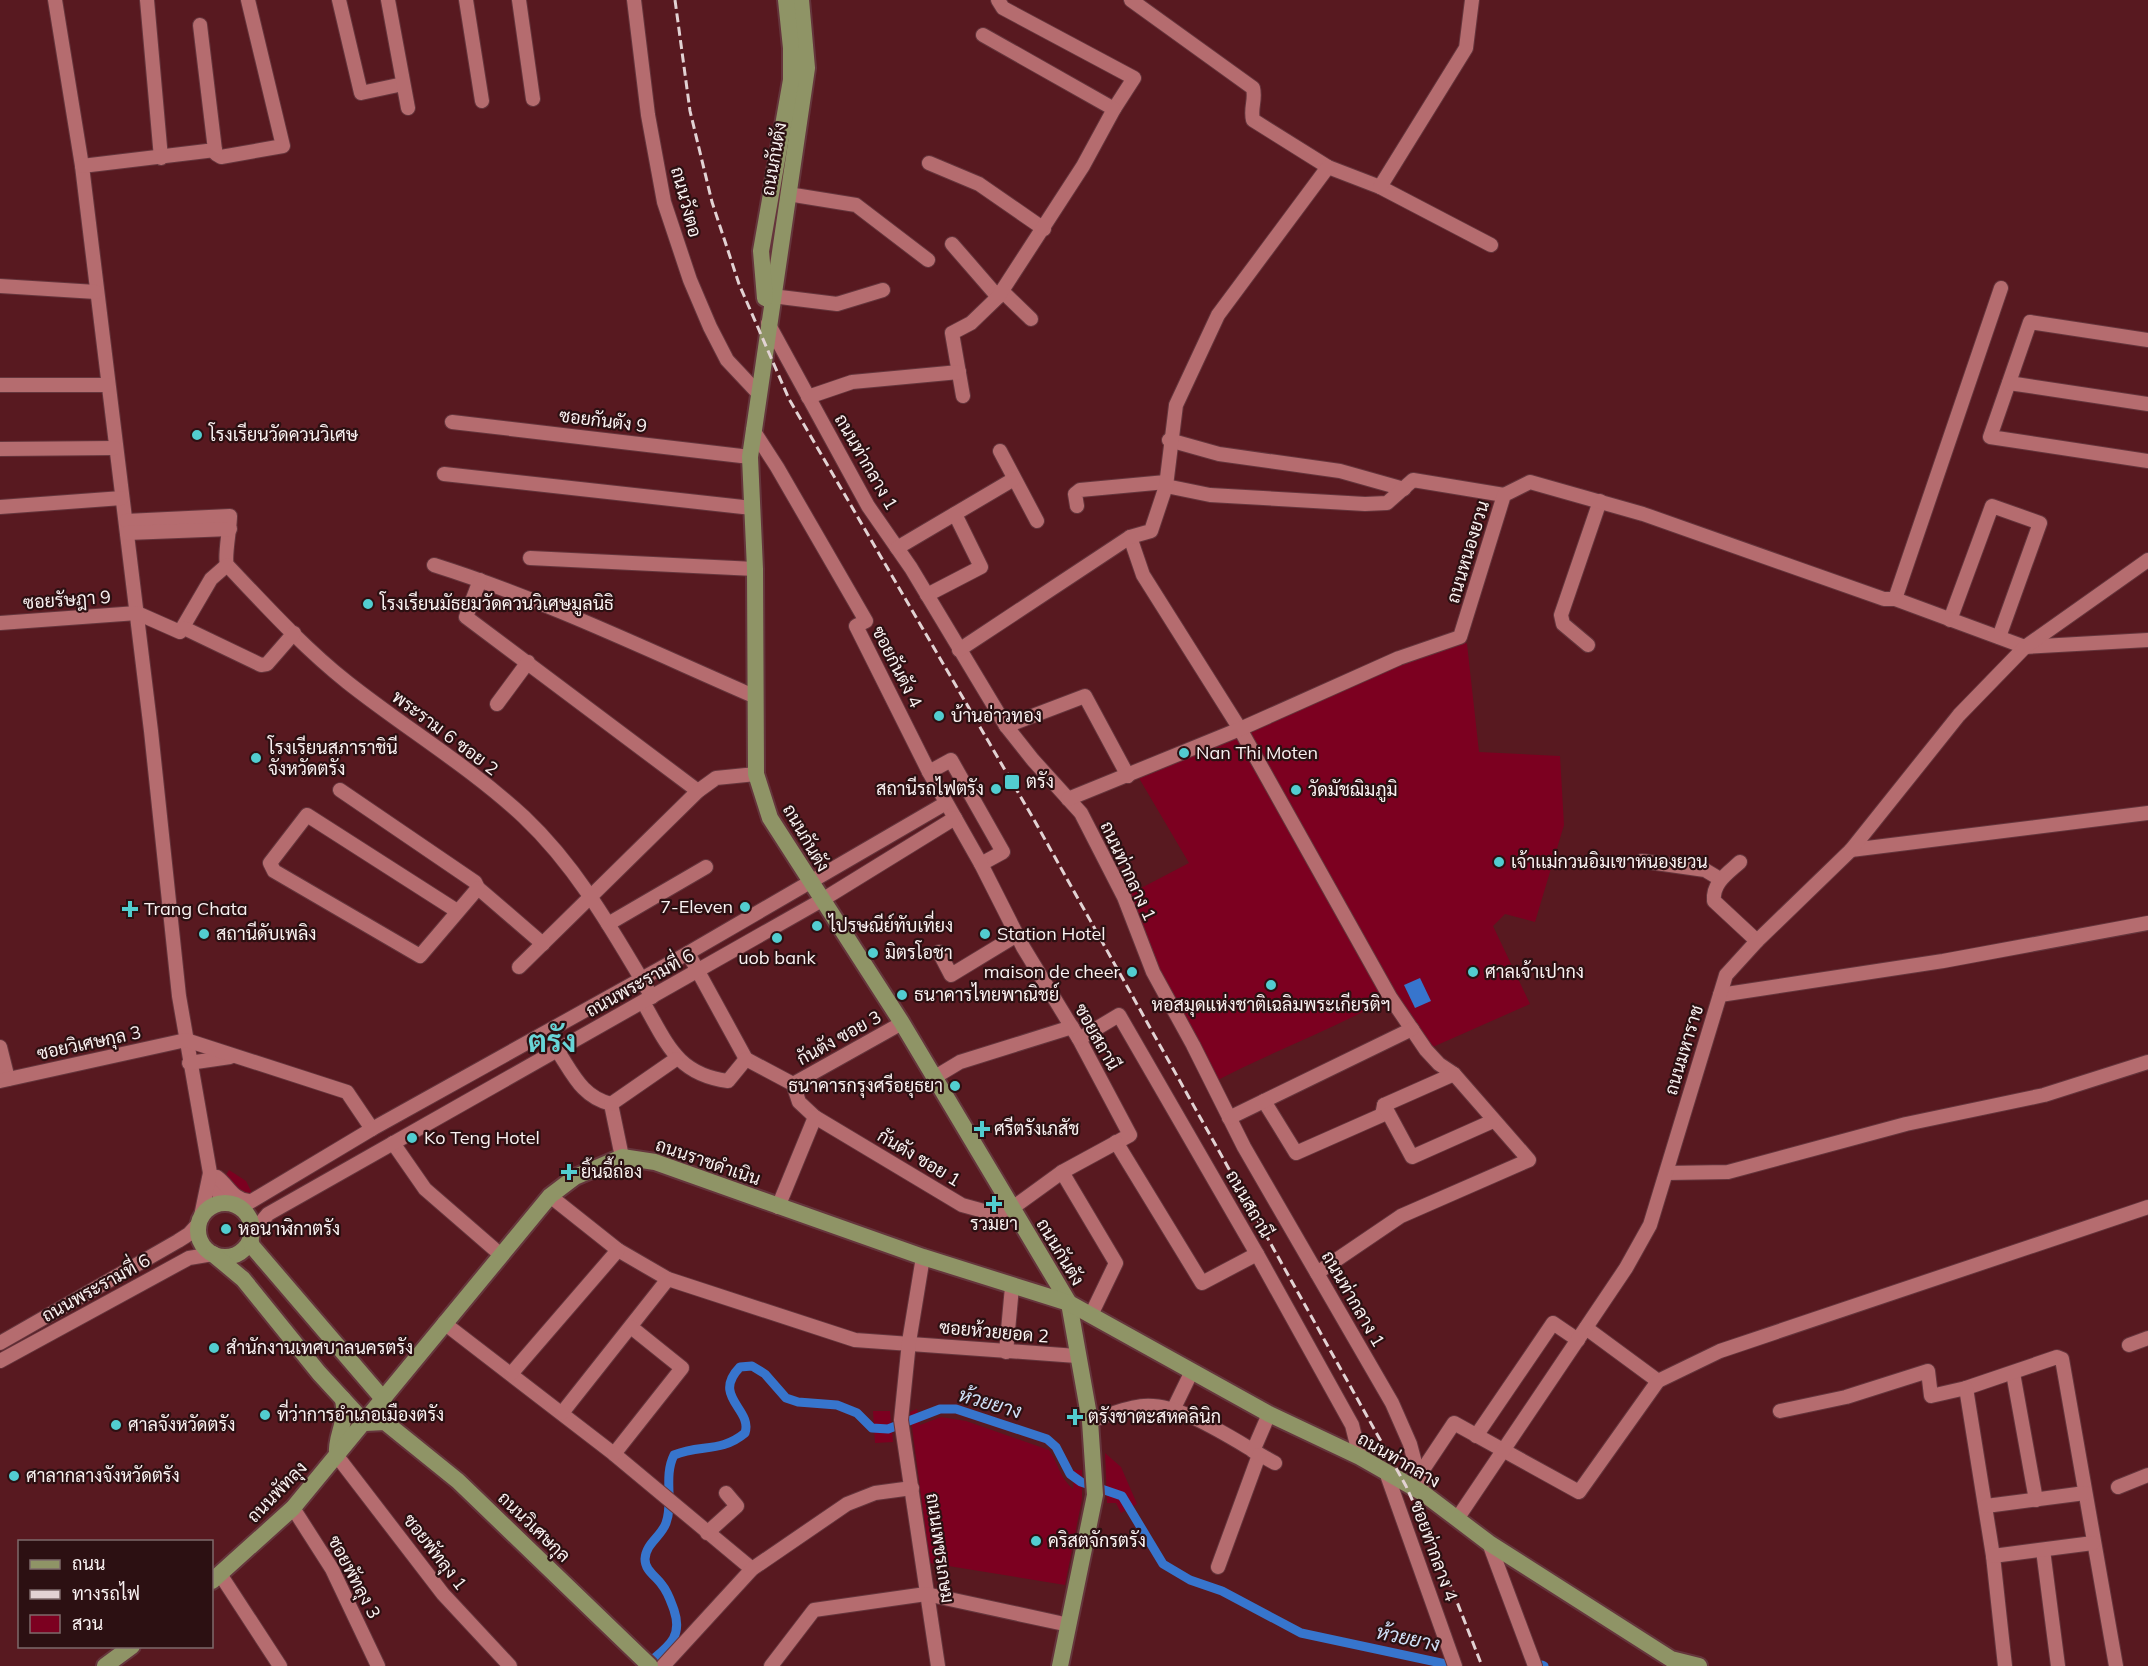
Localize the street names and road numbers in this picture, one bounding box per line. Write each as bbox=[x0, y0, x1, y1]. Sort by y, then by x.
street label: ถนนกันตัง bbox=[756, 120, 791, 198]
street label: ถนนวังตอ bbox=[666, 164, 707, 240]
street label: ซอยกันตัง 9 bbox=[558, 404, 648, 437]
street label: ถนนท่ากลาง 1 bbox=[830, 410, 903, 514]
street label: ถนนหนองยวน bbox=[1441, 498, 1494, 606]
street label: ซอยรัษฎา 9 bbox=[22, 585, 112, 615]
street label: ซอยกันตัง 4 bbox=[867, 622, 928, 712]
street label: พระราม 6 ซอย 2 bbox=[387, 685, 503, 780]
street label: ถนนกันตัง bbox=[778, 800, 835, 876]
street label: ถนนท่ากลาง 1 bbox=[1095, 817, 1162, 924]
street label: ถนนพระรามที่ 6 bbox=[580, 940, 698, 1022]
street label: ซอยสถานี bbox=[1070, 999, 1126, 1074]
street label: ถนนมหาราช bbox=[1659, 1002, 1708, 1098]
street label: กันตัง ซอย 3 bbox=[792, 1005, 885, 1070]
street label: ซอยวิเศษกุล 3 bbox=[35, 1020, 143, 1066]
street label: กันตัง ซอย 1 bbox=[873, 1124, 965, 1191]
street label: ถนนราชดำเนิน bbox=[653, 1133, 764, 1190]
street label: ถนนสถานี bbox=[1221, 1165, 1279, 1242]
street label: ถนนกันตัง bbox=[1031, 1214, 1089, 1290]
street label: ถนนพระรามที่ 6 bbox=[36, 1245, 154, 1327]
street label: ถนนท่ากลาง 1 bbox=[1317, 1247, 1390, 1351]
street label: ซอยห้วยยอด 2 bbox=[938, 1315, 1050, 1348]
street label: ถนนท่ากลาง bbox=[1354, 1427, 1445, 1492]
street label: ถนนพัทลุง bbox=[242, 1456, 312, 1528]
street label: ถนนวิเศษกุล bbox=[493, 1486, 575, 1568]
street label: ถนนเพชรเกษม bbox=[921, 1491, 960, 1604]
street label: ซอยท่ากลาง 4 bbox=[1406, 1497, 1463, 1605]
street label: ซอยพัทลุง 1 bbox=[398, 1509, 472, 1595]
street label: ซอยพัทลุง 3 bbox=[322, 1531, 386, 1623]

